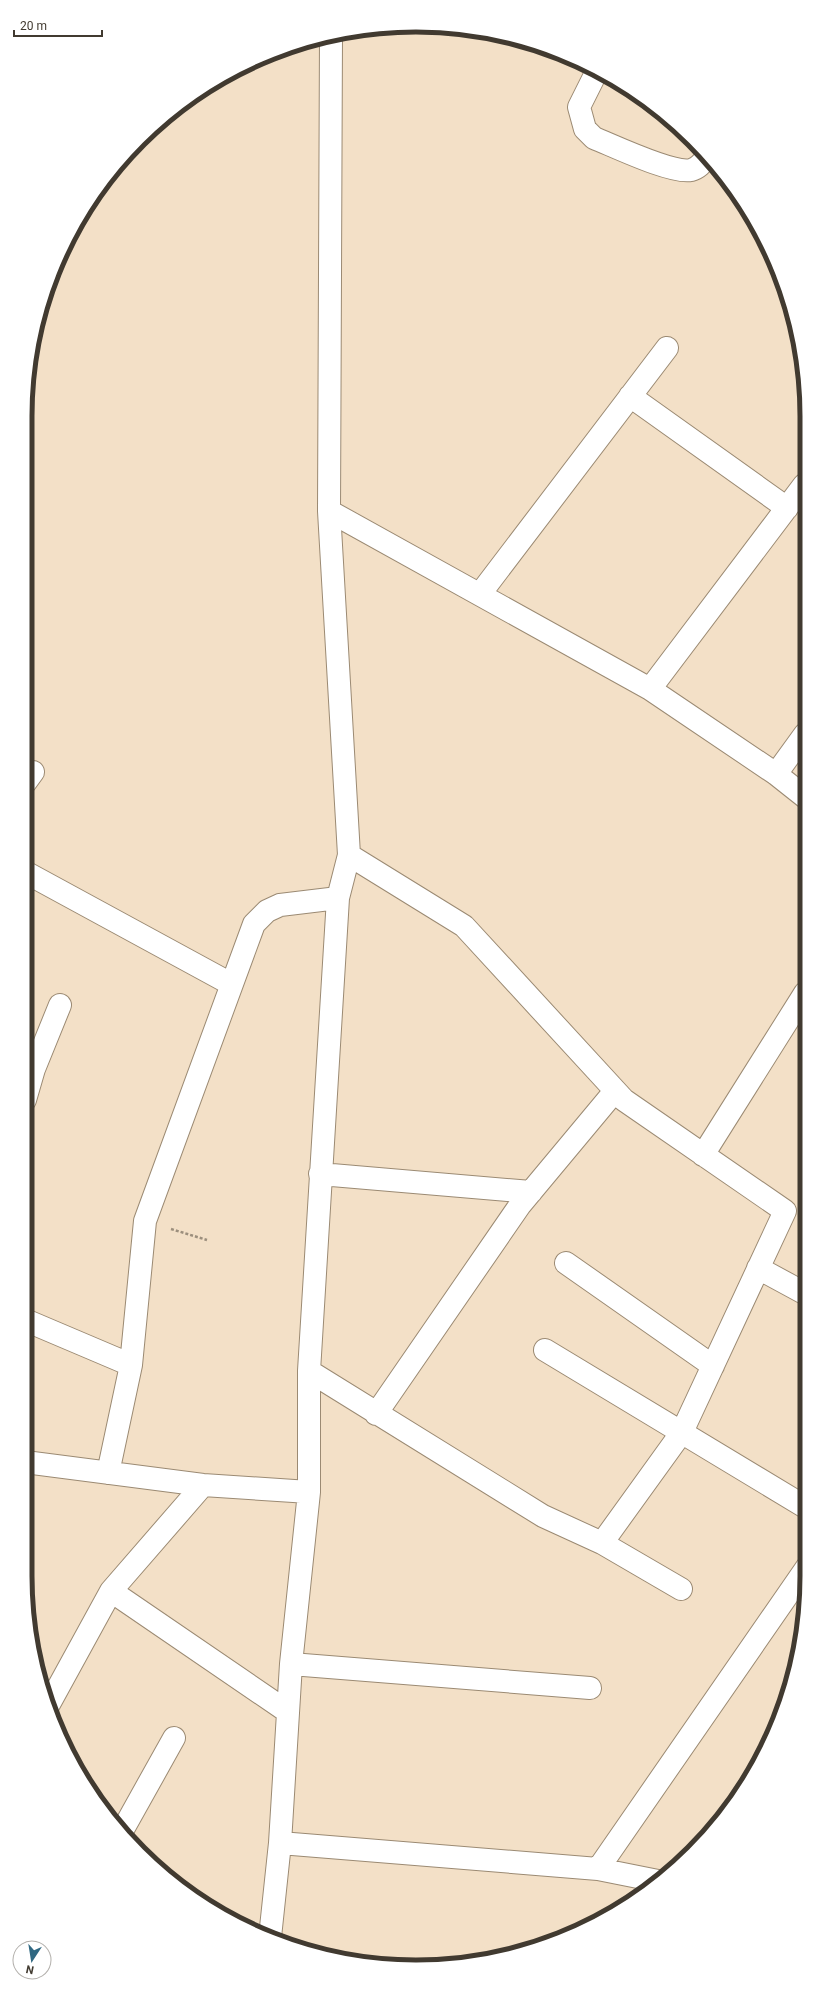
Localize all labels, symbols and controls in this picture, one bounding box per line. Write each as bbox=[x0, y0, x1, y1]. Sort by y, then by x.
scale bar bbox=[14, 12, 102, 38]
text: 20 m bbox=[20, 19, 47, 33]
north arrow bbox=[12, 1940, 52, 1980]
text: N bbox=[25, 1962, 35, 1976]

